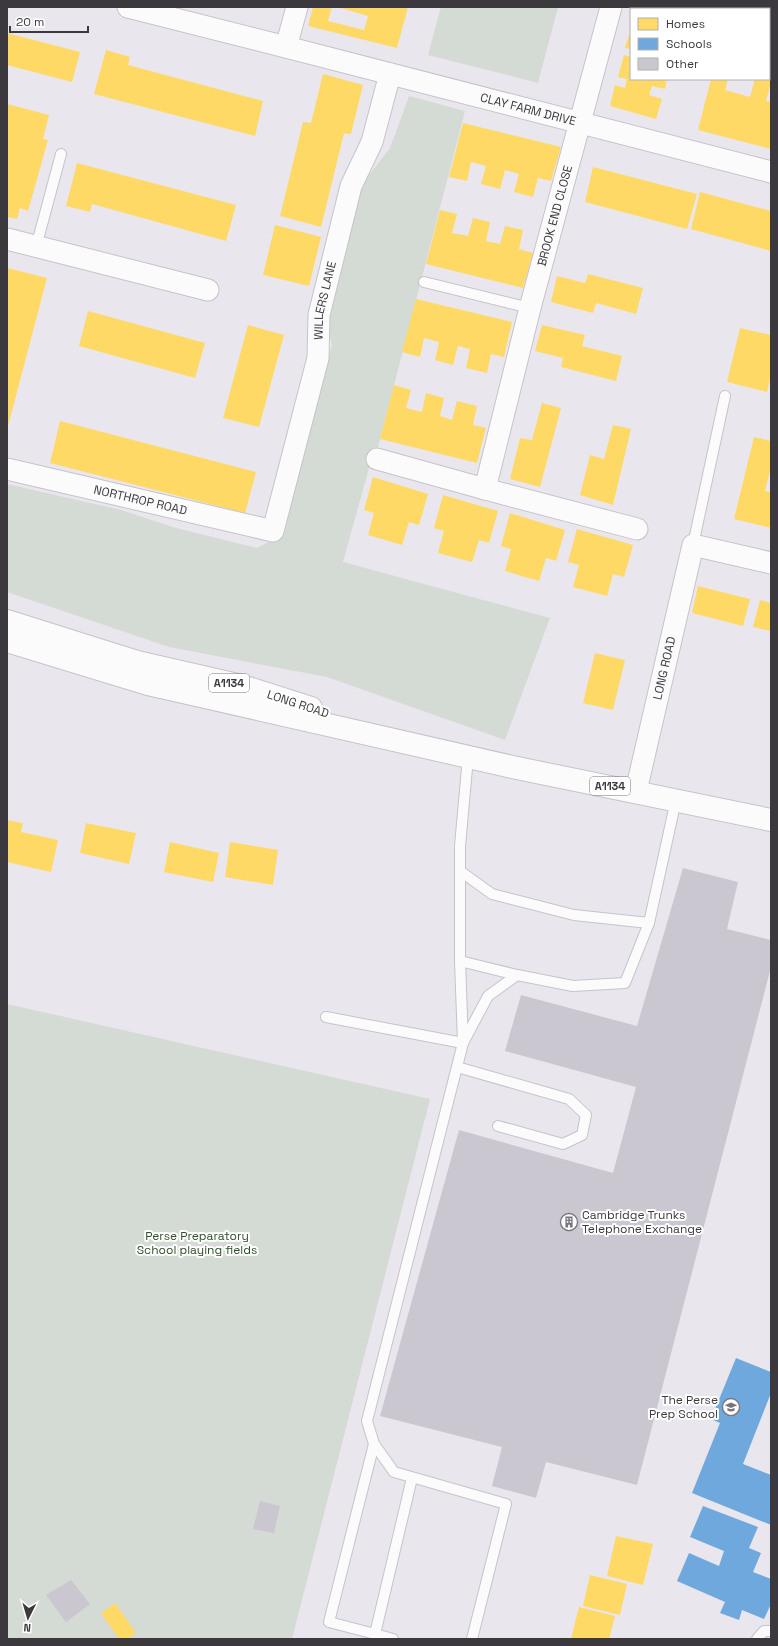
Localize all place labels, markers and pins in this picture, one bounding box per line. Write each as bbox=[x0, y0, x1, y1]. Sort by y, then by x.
place label: Cambridge Trunks Telephone Exchange bbox=[582, 1207, 702, 1237]
building icon: Cambridge Trunks Telephone Exchange bbox=[559, 1212, 579, 1232]
place label: The Perse Prep School bbox=[649, 1392, 718, 1422]
school or university icon: The Perse Prep School bbox=[721, 1397, 741, 1417]

